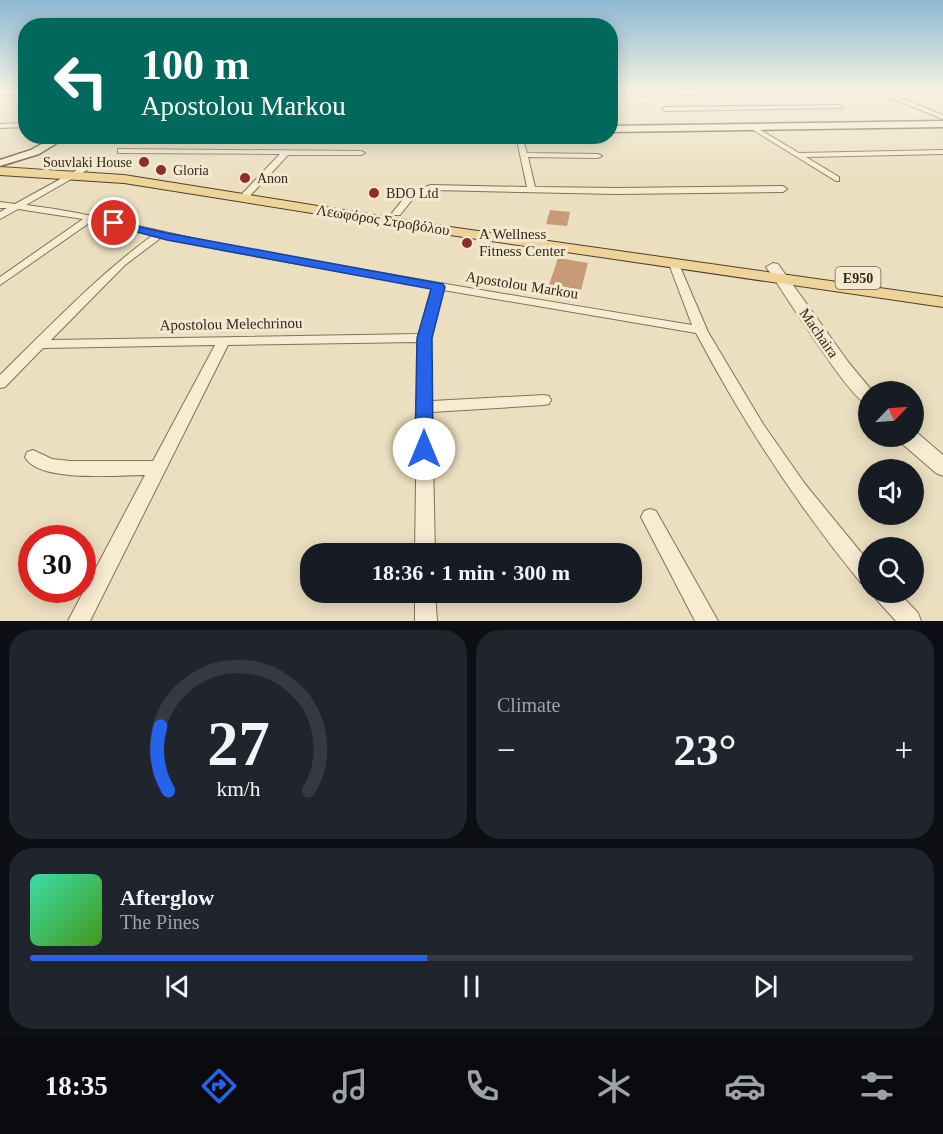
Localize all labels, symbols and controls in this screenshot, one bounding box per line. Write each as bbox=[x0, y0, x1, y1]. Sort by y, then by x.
icon: left bbox=[42, 42, 120, 120]
text: 100 m bbox=[141, 42, 250, 88]
text: Apostolou Markou bbox=[141, 91, 346, 121]
place label: Souvlaki House bbox=[43, 155, 132, 170]
marker: Souvlaki House bbox=[137, 155, 151, 169]
marker: Gloria bbox=[154, 163, 168, 177]
place label: Gloria bbox=[173, 163, 210, 178]
marker: Anon bbox=[238, 171, 252, 185]
place label: Anon bbox=[257, 171, 288, 186]
marker: BDO Ltd bbox=[367, 186, 381, 200]
place label: BDO Ltd bbox=[386, 186, 439, 201]
pin bbox=[88, 197, 139, 248]
street label: Λεωφόρος Στροβόλου bbox=[315, 202, 451, 238]
icon: arrive bbox=[97, 206, 130, 239]
place label: A Wellness Fitness Center bbox=[479, 226, 565, 259]
marker: A Wellness Fitness Center bbox=[460, 236, 474, 250]
road number: E950 bbox=[836, 267, 880, 289]
street label: Apostolou Markou bbox=[465, 268, 580, 302]
street label: Machaira bbox=[796, 305, 842, 361]
street label: Apostolou Melechrinou bbox=[159, 315, 303, 333]
north arrow bbox=[858, 381, 924, 447]
map controls bbox=[858, 381, 924, 603]
position arrow bbox=[392, 417, 456, 481]
button: sound bbox=[858, 459, 924, 525]
speed limit sign: 30 bbox=[18, 525, 96, 603]
button: search bbox=[858, 537, 924, 603]
text: 18:36 · 1 min · 300 m bbox=[372, 560, 570, 585]
text: Climate bbox=[497, 694, 560, 716]
text: 27 bbox=[207, 709, 269, 778]
text: 23° bbox=[674, 725, 737, 775]
text: − bbox=[497, 732, 516, 768]
text: + bbox=[894, 732, 913, 768]
text: km/h bbox=[216, 778, 260, 802]
text: Afterglow bbox=[120, 885, 214, 910]
text: The Pines bbox=[120, 911, 199, 933]
icon: previous bbox=[161, 970, 194, 1003]
icon: pause bbox=[455, 970, 488, 1003]
icon: next bbox=[749, 970, 782, 1003]
icon: directions bbox=[198, 1065, 240, 1107]
icon: music bbox=[329, 1065, 371, 1107]
icon: phone bbox=[461, 1065, 503, 1107]
icon: climate bbox=[593, 1065, 635, 1107]
icon: car bbox=[724, 1065, 766, 1107]
icon: filters bbox=[856, 1065, 898, 1107]
text: 18:35 bbox=[45, 1071, 108, 1101]

